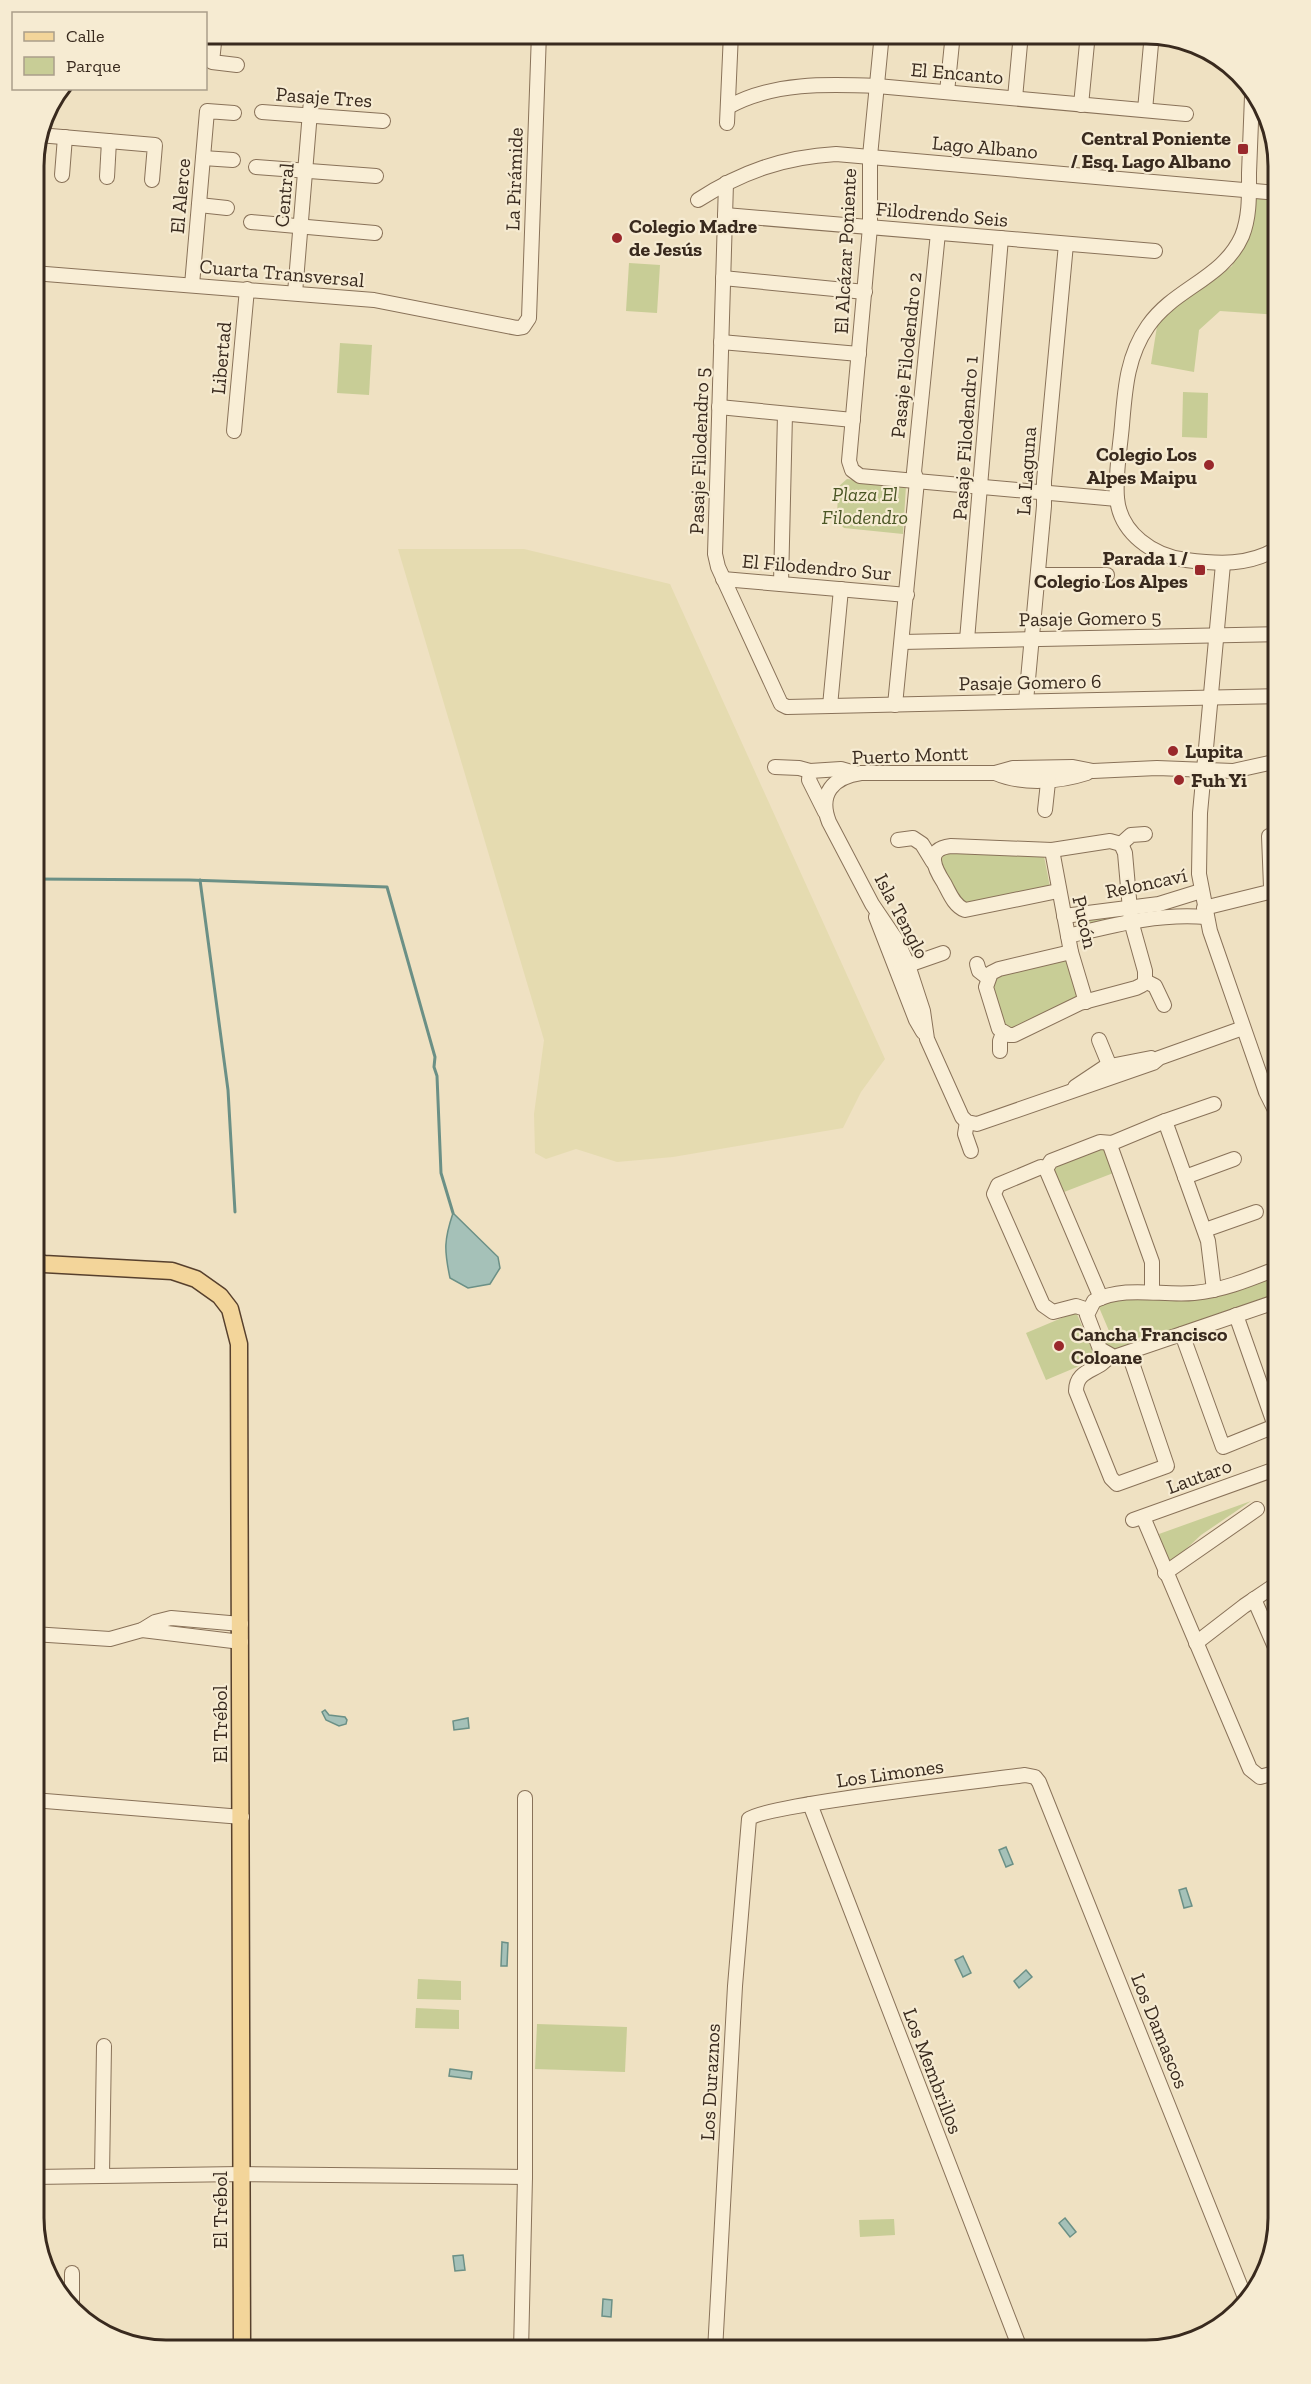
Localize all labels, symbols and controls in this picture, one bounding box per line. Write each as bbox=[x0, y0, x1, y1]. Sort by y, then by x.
legend bbox=[12, 12, 207, 90]
text: Calle bbox=[66, 25, 104, 47]
text: Parque bbox=[66, 55, 121, 77]
street label: El Encanto bbox=[910, 57, 1004, 89]
street label: Pasaje Tres bbox=[275, 82, 373, 112]
place label: Central Poniente / Esq. Lago Albano bbox=[1070, 126, 1232, 173]
street label: La Pirámide bbox=[500, 127, 528, 231]
street label: Lago Albano bbox=[931, 130, 1039, 164]
marker: Central Poniente / Esq. Lago Albano bbox=[1236, 142, 1250, 156]
street label: El Alerce bbox=[165, 157, 195, 235]
street label: Central bbox=[269, 162, 299, 228]
street label: El Alcázar Poniente bbox=[829, 168, 861, 334]
street label: Filodrendo Seis bbox=[875, 196, 1009, 232]
place label: Colegio Madre de Jesús bbox=[629, 214, 757, 261]
marker: Colegio Madre de Jesús bbox=[610, 231, 624, 245]
street label: Cuarta Transversal bbox=[199, 254, 365, 292]
street label: Pasaje Filodendro 2 bbox=[885, 271, 927, 439]
street label: Libertad bbox=[206, 321, 236, 395]
street label: Pasaje Filodendro 1 bbox=[947, 355, 983, 521]
street label: Pasaje Filodendro 5 bbox=[684, 367, 714, 535]
street label: La Laguna bbox=[1011, 425, 1041, 516]
place label: Colegio Los Alpes Maipu bbox=[1087, 442, 1197, 489]
marker: Colegio Los Alpes Maipu bbox=[1202, 458, 1216, 472]
park label: Plaza El Filodendro bbox=[822, 482, 908, 529]
place label: Parada 1 / Colegio Los Alpes bbox=[1034, 546, 1188, 593]
street label: El Filodendro Sur bbox=[741, 548, 893, 586]
marker: Parada 1 / Colegio Los Alpes bbox=[1193, 563, 1207, 577]
street label: Pasaje Gomero 5 bbox=[1018, 605, 1162, 631]
street label: Pasaje Gomero 6 bbox=[958, 669, 1102, 695]
place label: Lupita bbox=[1185, 739, 1243, 763]
street label: Puerto Montt bbox=[851, 741, 969, 769]
marker: Lupita bbox=[1166, 744, 1180, 758]
place label: Fuh Yi bbox=[1191, 768, 1247, 792]
marker: Fuh Yi bbox=[1172, 773, 1186, 787]
street label: Reloncaví bbox=[1103, 863, 1189, 903]
street label: Isla Tenglo bbox=[870, 869, 934, 963]
street label: Pucón bbox=[1067, 893, 1103, 951]
place label: Cancha Francisco Coloane bbox=[1071, 1322, 1228, 1369]
marker: Cancha Francisco Coloane bbox=[1052, 1339, 1066, 1353]
street label: Lautaro bbox=[1163, 1453, 1235, 1499]
street label: El Trébol bbox=[208, 1685, 232, 1763]
street label: Los Limones bbox=[835, 1754, 945, 1792]
street label: Los Damascos bbox=[1126, 1970, 1194, 2092]
street label: Los Membrillos bbox=[898, 2005, 968, 2137]
street label: Los Duraznos bbox=[695, 2023, 725, 2141]
street label: El Trébol bbox=[208, 2171, 232, 2249]

